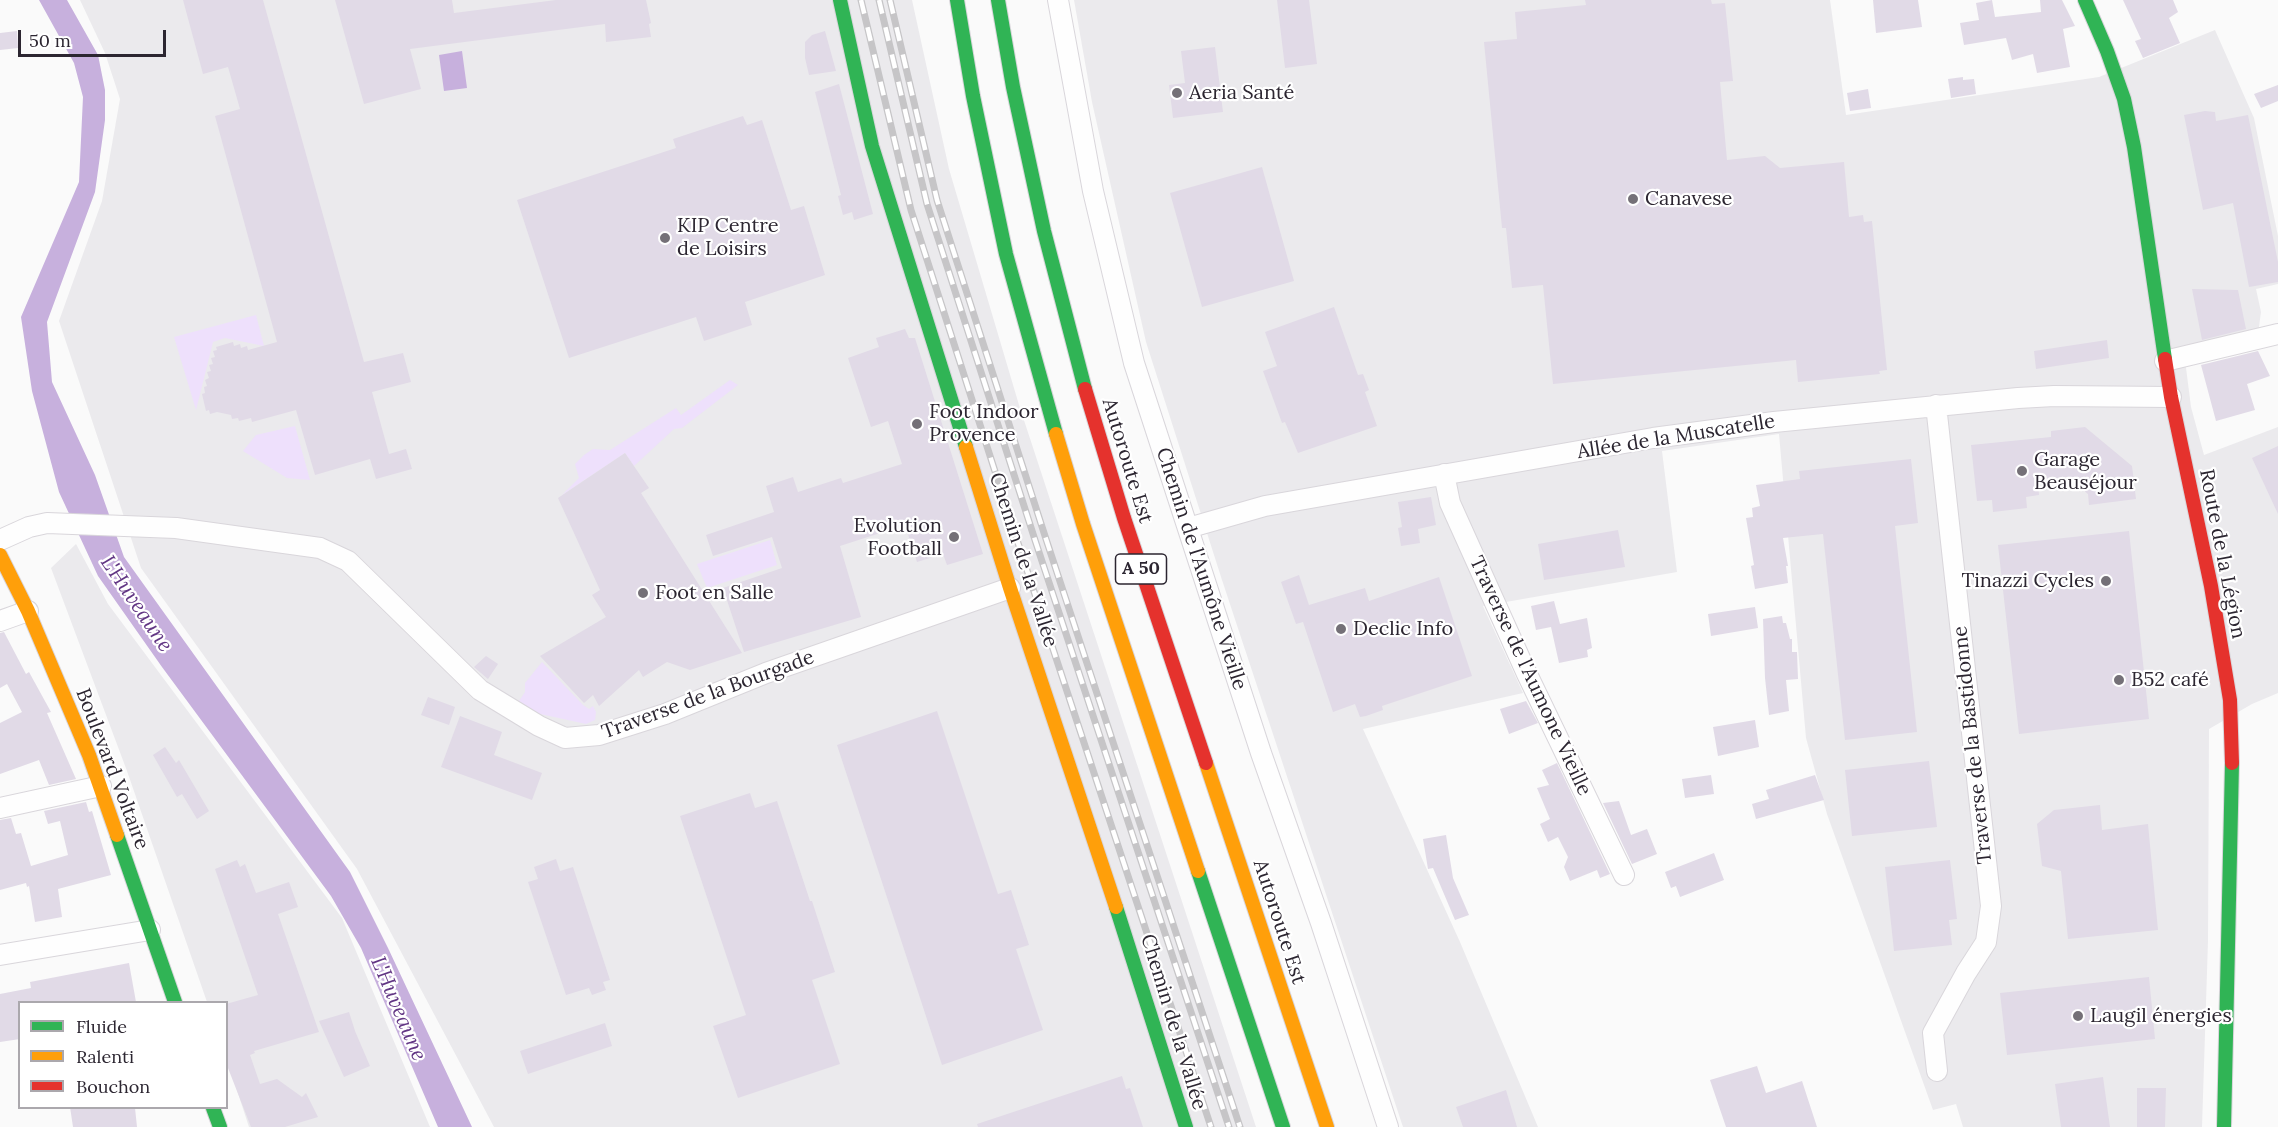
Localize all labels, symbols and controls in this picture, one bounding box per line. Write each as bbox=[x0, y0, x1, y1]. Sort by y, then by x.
scale bar bbox=[21, 18, 170, 56]
text: 50 m bbox=[29, 29, 71, 52]
place label: Aeria Santé bbox=[1189, 81, 1294, 105]
marker: Aeria Santé bbox=[1170, 86, 1184, 100]
place label: Canavese bbox=[1645, 187, 1732, 211]
marker: Canavese bbox=[1626, 192, 1640, 206]
place label: KIP Centre de Loisirs bbox=[677, 214, 779, 261]
marker: KIP Centre de Loisirs bbox=[658, 231, 672, 245]
street label: Autoroute Est bbox=[1097, 396, 1157, 526]
place label: Foot Indoor Provence bbox=[929, 400, 1039, 447]
street label: Allée de la Muscatelle bbox=[1575, 410, 1777, 464]
marker: Foot Indoor Provence bbox=[910, 417, 924, 431]
street label: Chemin de l'Aumône Vieille bbox=[1150, 445, 1252, 693]
place label: Garage Beauséjour bbox=[2034, 448, 2137, 495]
marker: Garage Beauséjour bbox=[2015, 464, 2029, 478]
street label: Route de la Légion bbox=[2194, 467, 2250, 641]
street label: Chemin de la Vallée bbox=[983, 470, 1063, 650]
place label: Evolution Football bbox=[853, 514, 942, 561]
marker: Evolution Football bbox=[947, 530, 961, 544]
water label: L'Huveaune bbox=[95, 551, 177, 657]
street label: Traverse de l'Aumone Vieille bbox=[1464, 552, 1596, 800]
road number: A 50 bbox=[1116, 554, 1166, 584]
place label: Tinazzi Cycles bbox=[1961, 569, 2094, 593]
marker: Tinazzi Cycles bbox=[2099, 574, 2113, 588]
place label: Foot en Salle bbox=[655, 581, 774, 605]
marker: Foot en Salle bbox=[636, 586, 650, 600]
place label: Declic Info bbox=[1353, 617, 1453, 641]
marker: Declic Info bbox=[1334, 622, 1348, 636]
street label: Traverse de la Bastidonne bbox=[1949, 625, 1997, 865]
street label: Traverse de la Bourgade bbox=[599, 645, 817, 745]
place label: B52 café bbox=[2131, 668, 2209, 692]
marker: B52 café bbox=[2112, 673, 2126, 687]
street label: Boulevard Voltaire bbox=[70, 685, 154, 853]
street label: Autoroute Est bbox=[1248, 857, 1310, 987]
street label: Chemin de la Vallée bbox=[1135, 931, 1211, 1113]
water label: L'Huveaune bbox=[365, 953, 431, 1065]
legend bbox=[18, 1001, 228, 1109]
place label: Laugil énergies bbox=[2090, 1004, 2232, 1028]
marker: Laugil énergies bbox=[2071, 1009, 2085, 1023]
text: Fluide bbox=[76, 1015, 127, 1038]
text: Ralenti bbox=[76, 1045, 134, 1068]
text: Bouchon bbox=[76, 1075, 150, 1098]

